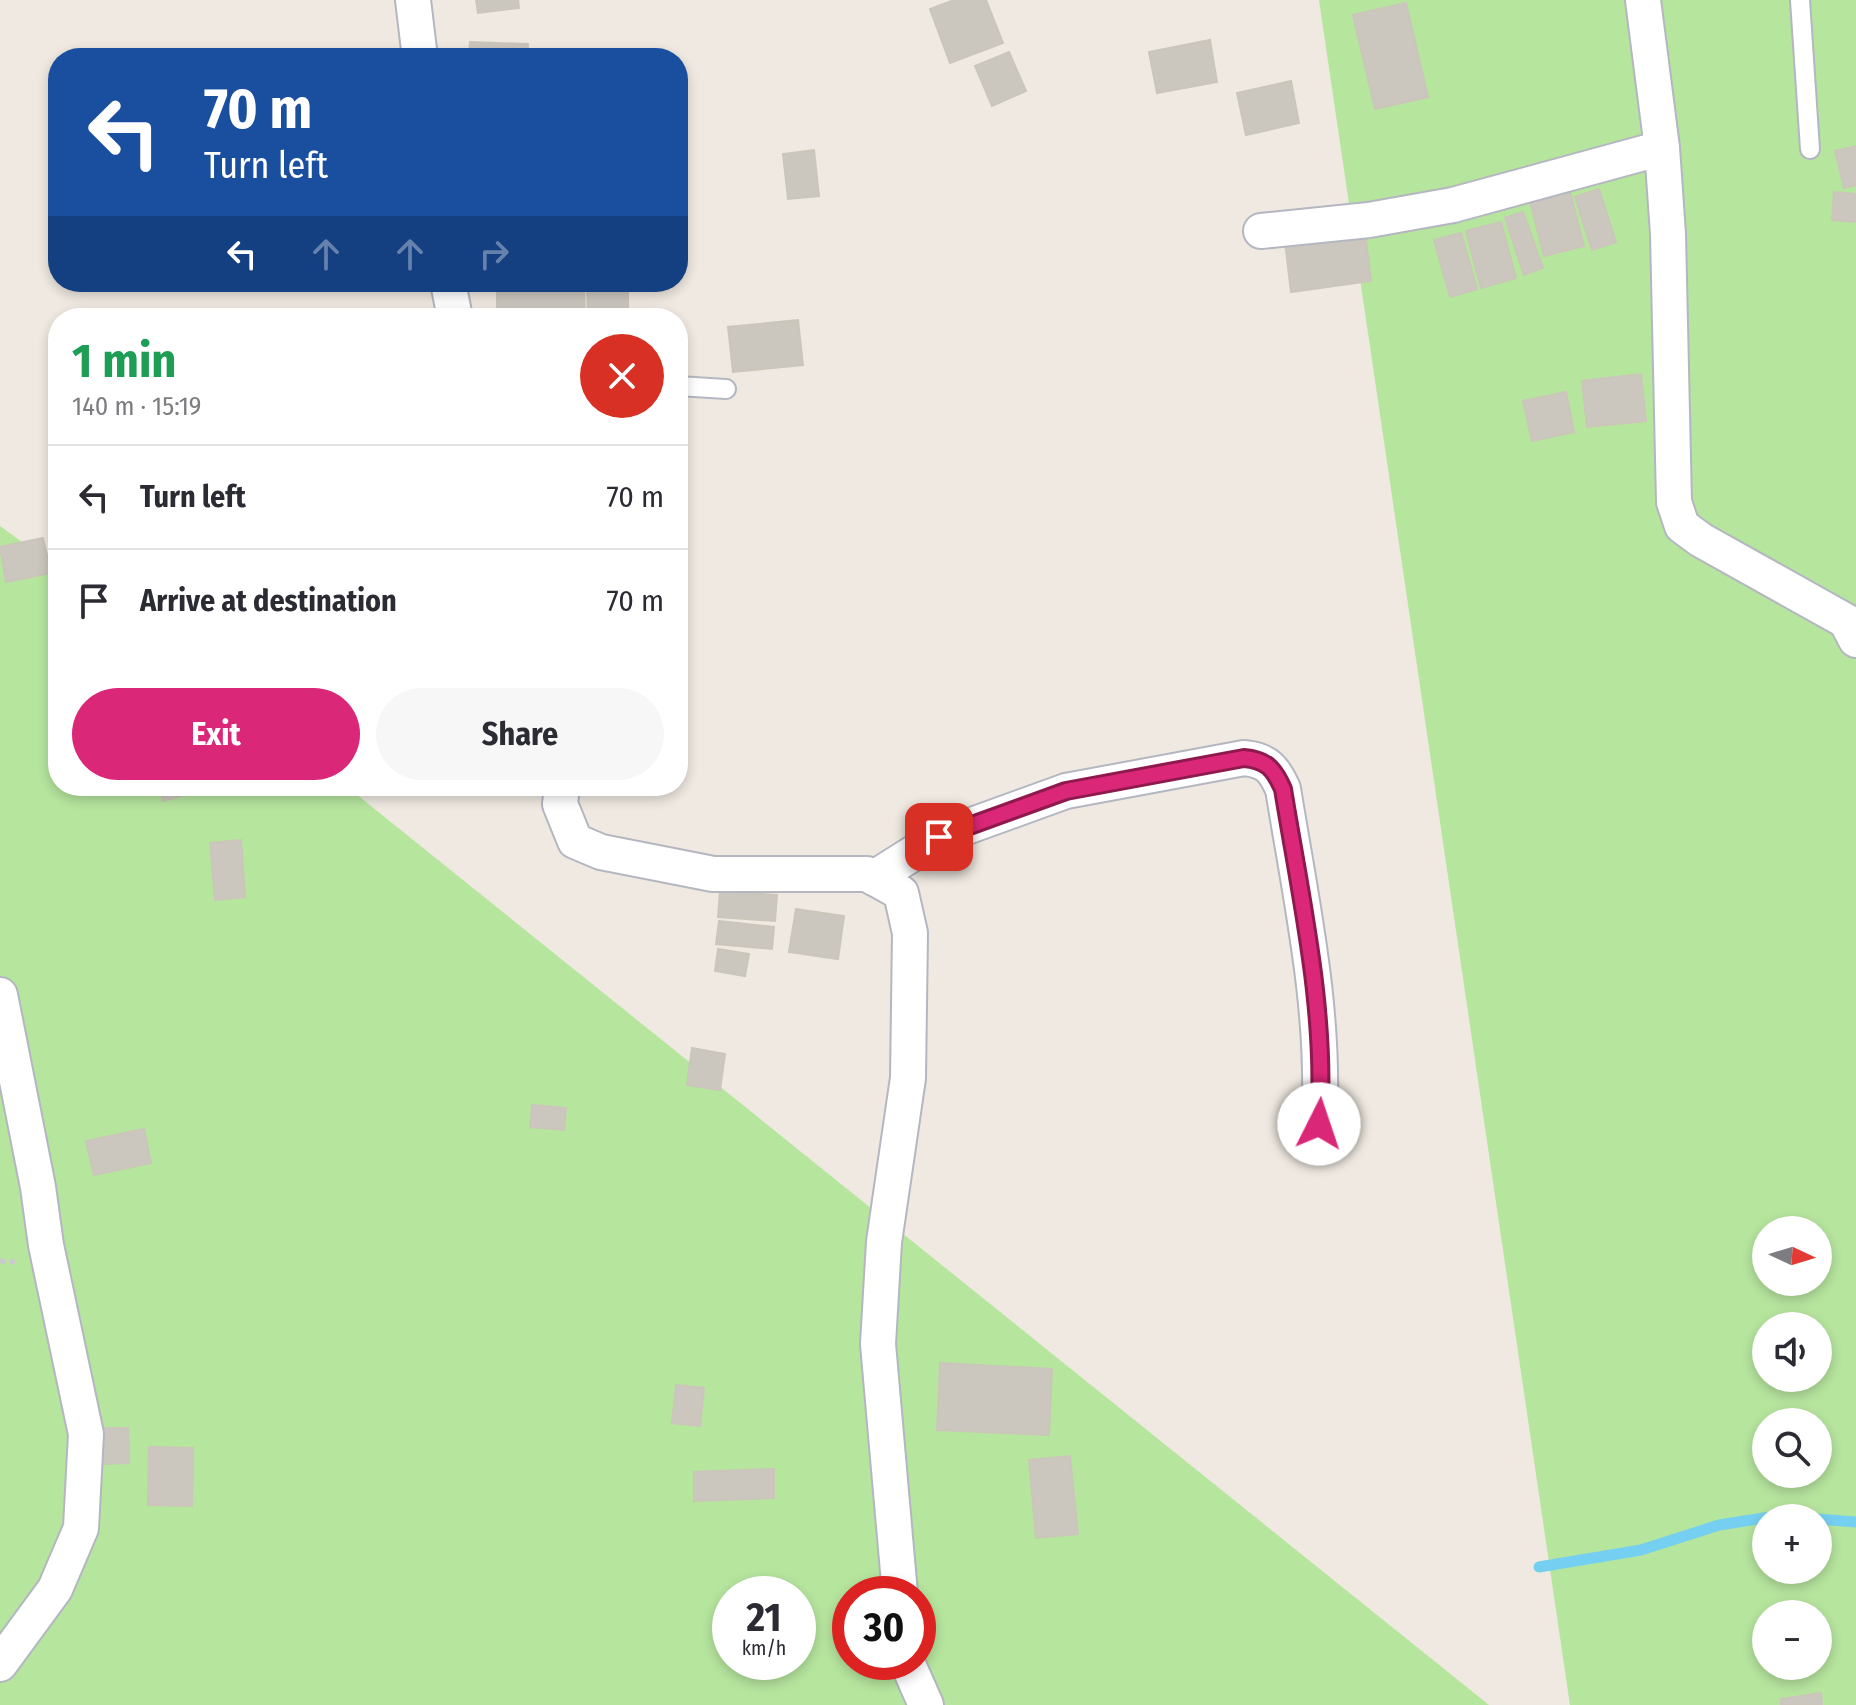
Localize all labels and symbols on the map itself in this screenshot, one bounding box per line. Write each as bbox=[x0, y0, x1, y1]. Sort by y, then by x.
pin bbox=[905, 803, 973, 871]
position arrow bbox=[1277, 1082, 1361, 1166]
north arrow bbox=[1752, 1216, 1832, 1296]
speed limit sign: 30 bbox=[832, 1576, 936, 1680]

